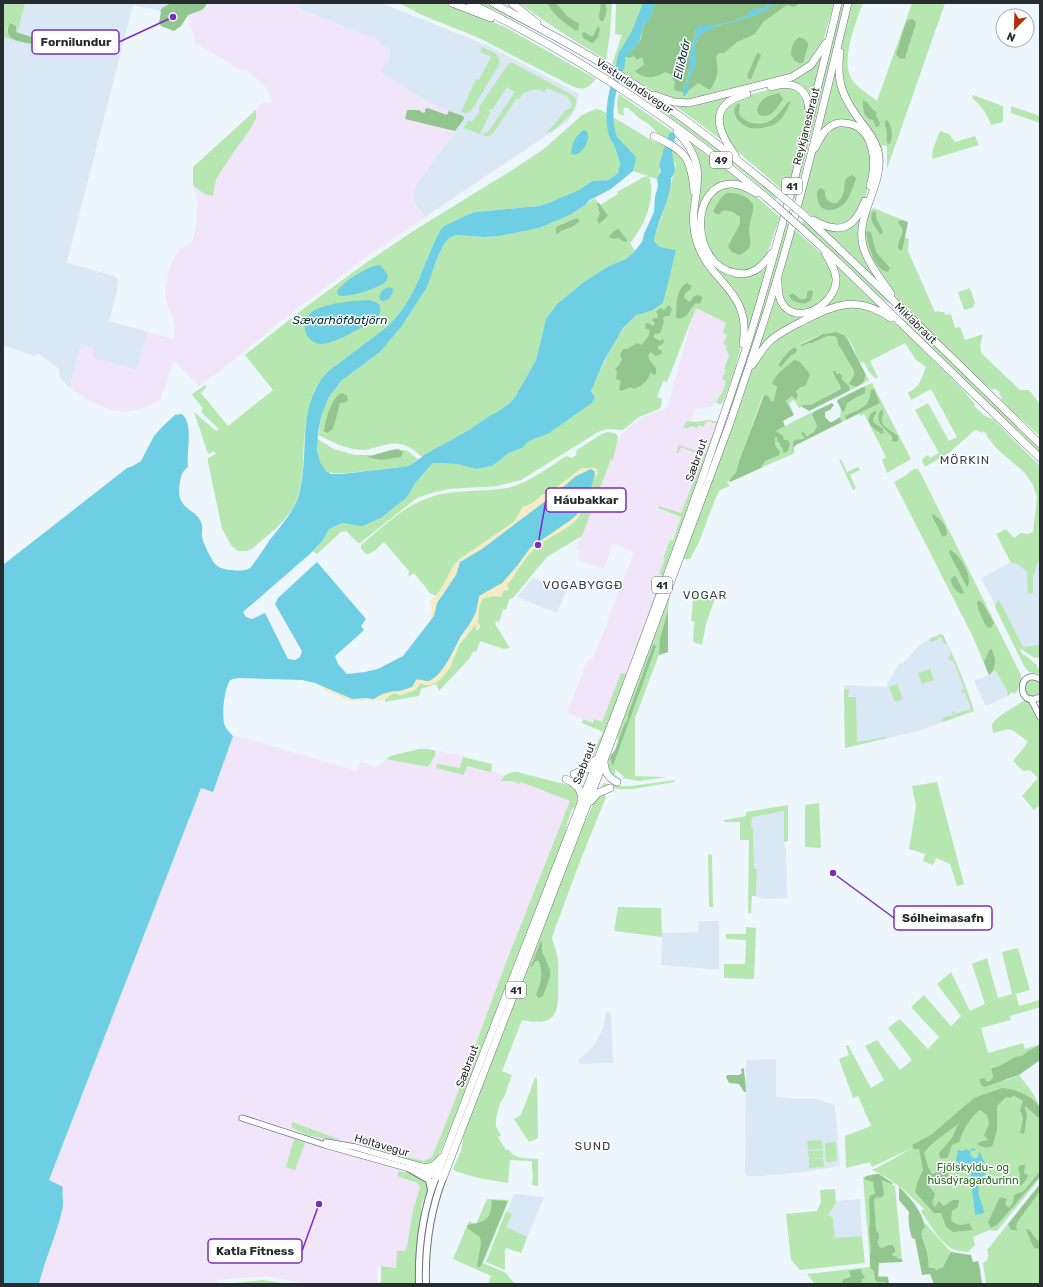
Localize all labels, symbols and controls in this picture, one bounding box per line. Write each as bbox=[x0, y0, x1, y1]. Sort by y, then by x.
north arrow bbox=[995, 8, 1035, 48]
text: N bbox=[1005, 29, 1017, 44]
callout: Fornilundur bbox=[32, 30, 119, 54]
text: Fornilundur bbox=[41, 35, 112, 49]
water label: Elliðaár bbox=[671, 37, 694, 81]
street label: Vesturlandsvegur bbox=[594, 56, 676, 118]
street label: Reykjanesbraut bbox=[791, 85, 823, 166]
road number: 49 bbox=[710, 152, 732, 168]
road number: 41 bbox=[782, 178, 802, 194]
street label: Miklabraut bbox=[892, 300, 940, 347]
water label: Sævarhöfðatjörn bbox=[293, 313, 387, 327]
street label: Sæbraut bbox=[683, 436, 710, 483]
district label: MÖRKIN bbox=[940, 453, 990, 467]
callout: Háubakkar bbox=[546, 488, 626, 512]
text: Háubakkar bbox=[554, 493, 619, 507]
road number: 41 bbox=[652, 577, 672, 593]
district label: VOGABYGGÐ bbox=[543, 578, 623, 592]
district label: VOGAR bbox=[683, 588, 727, 602]
street label: Sæbraut bbox=[570, 740, 599, 786]
callout: Sólheimasafn bbox=[894, 906, 992, 930]
text: Sólheimasafn bbox=[902, 911, 984, 925]
road number: 41 bbox=[506, 982, 526, 998]
street label: Sæbraut bbox=[453, 1043, 482, 1089]
street label: Holtavegur bbox=[353, 1131, 412, 1160]
district label: SUND bbox=[575, 1139, 611, 1153]
park label: Fjölskyldu- og húsdýragarðurinn bbox=[927, 1161, 1019, 1187]
callout: Katla Fitness bbox=[208, 1239, 302, 1263]
text: Katla Fitness bbox=[216, 1244, 294, 1258]

